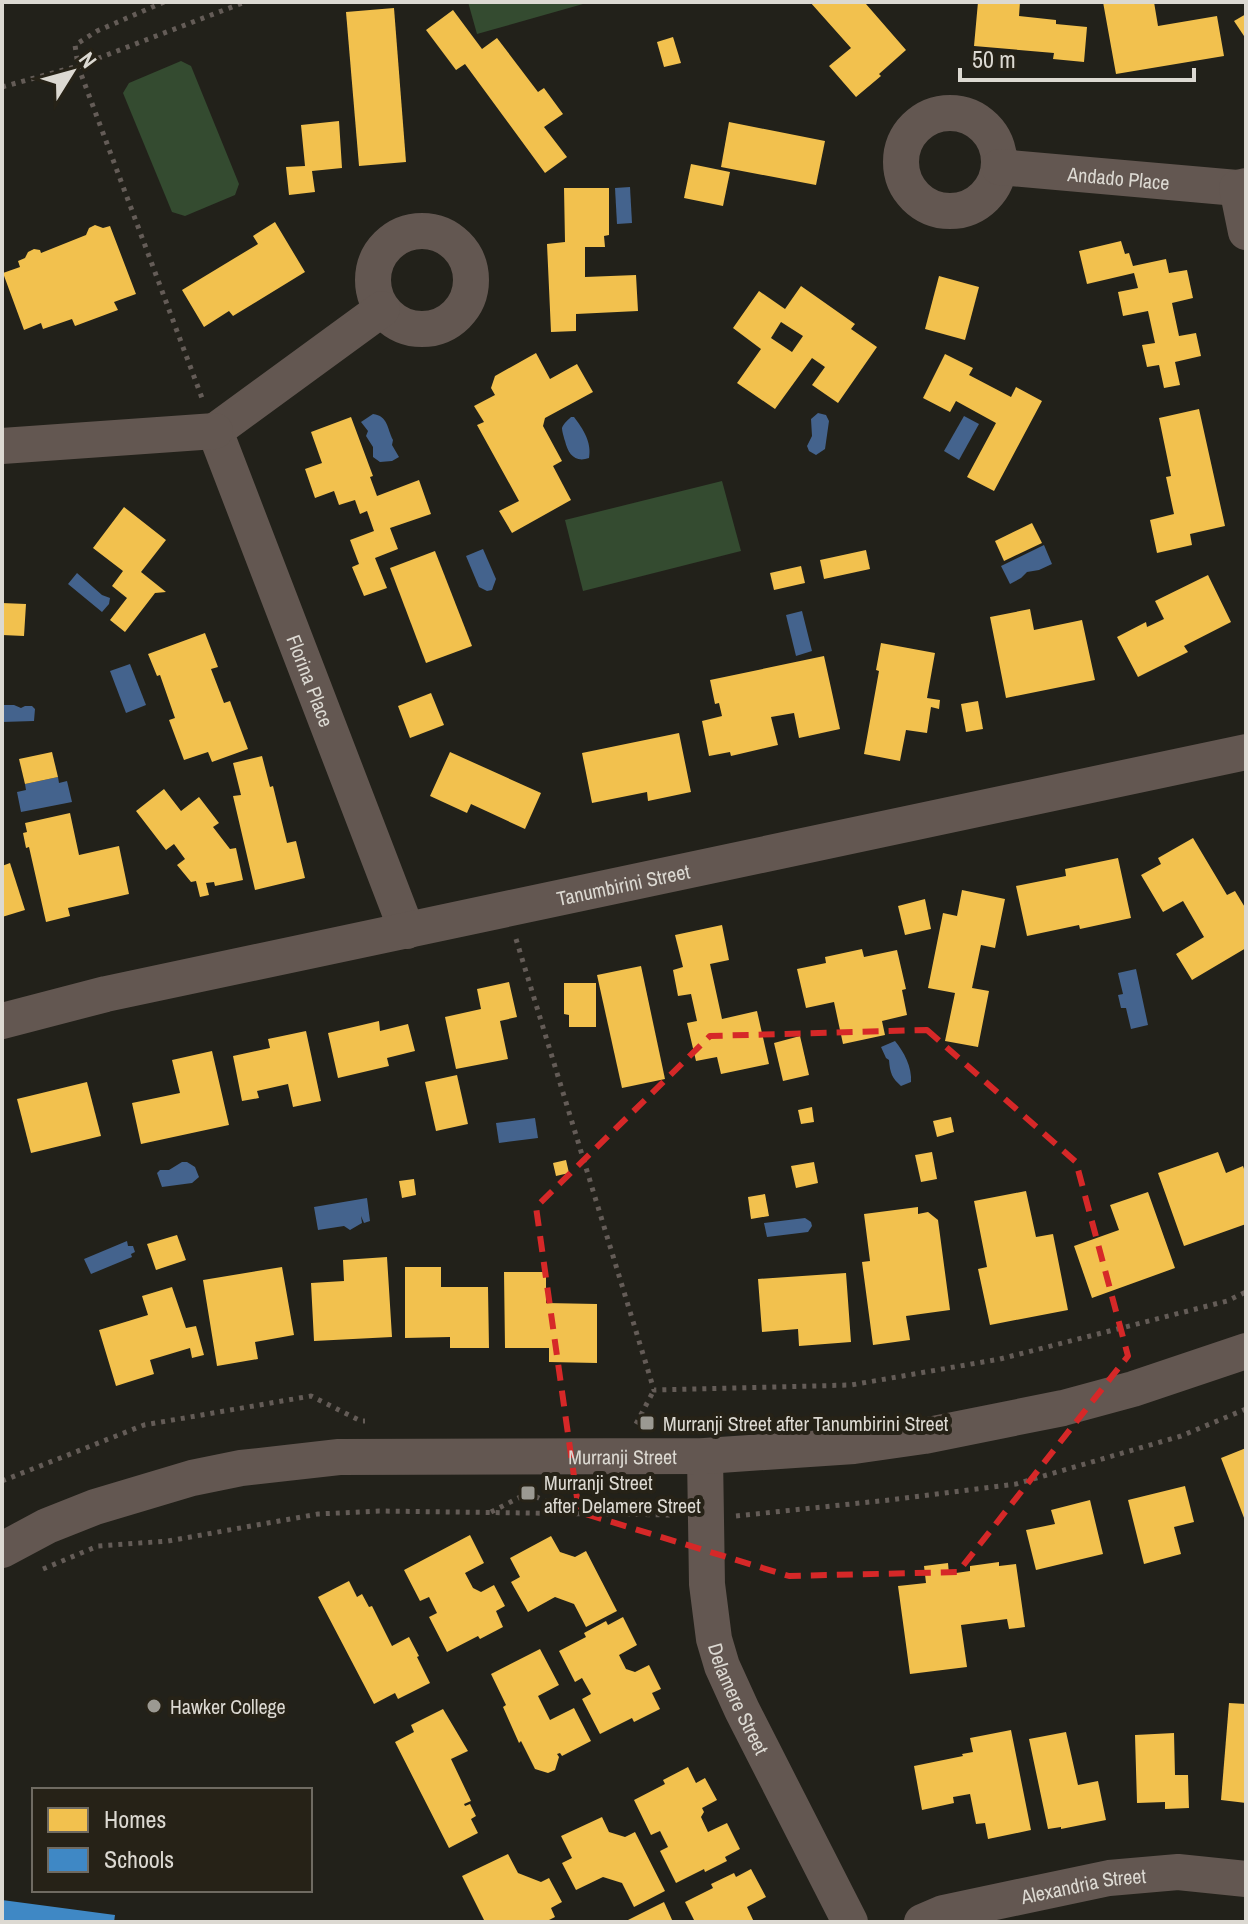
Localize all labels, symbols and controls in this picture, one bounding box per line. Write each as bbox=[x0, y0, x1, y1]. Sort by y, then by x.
north arrow bbox=[32, 32, 112, 112]
scale bar bbox=[960, 32, 1194, 82]
text: 50 m bbox=[972, 43, 1016, 75]
text: N bbox=[72, 46, 104, 74]
street label: Andado Place bbox=[1065, 160, 1171, 195]
street label: Florina Place bbox=[281, 630, 341, 730]
street label: Tanumbirini Street bbox=[554, 857, 692, 912]
place label: Murranji Street after Tanumbirini Street bbox=[663, 1410, 949, 1437]
marker: Murranji Street after Tanumbirini Street bbox=[638, 1414, 656, 1432]
street label: Murranji Street bbox=[568, 1443, 677, 1470]
place label: Murranji Street after Delamere Street bbox=[544, 1469, 701, 1519]
marker: Murranji Street after Delamere Street bbox=[519, 1484, 537, 1502]
street label: Delamere Street bbox=[702, 1640, 776, 1759]
place label: Hawker College bbox=[170, 1693, 286, 1720]
marker: Hawker College bbox=[145, 1697, 163, 1715]
legend bbox=[32, 1788, 312, 1892]
text: Homes bbox=[104, 1803, 166, 1835]
text: Schools bbox=[104, 1843, 174, 1875]
street label: Alexandria Street bbox=[1017, 1861, 1147, 1910]

